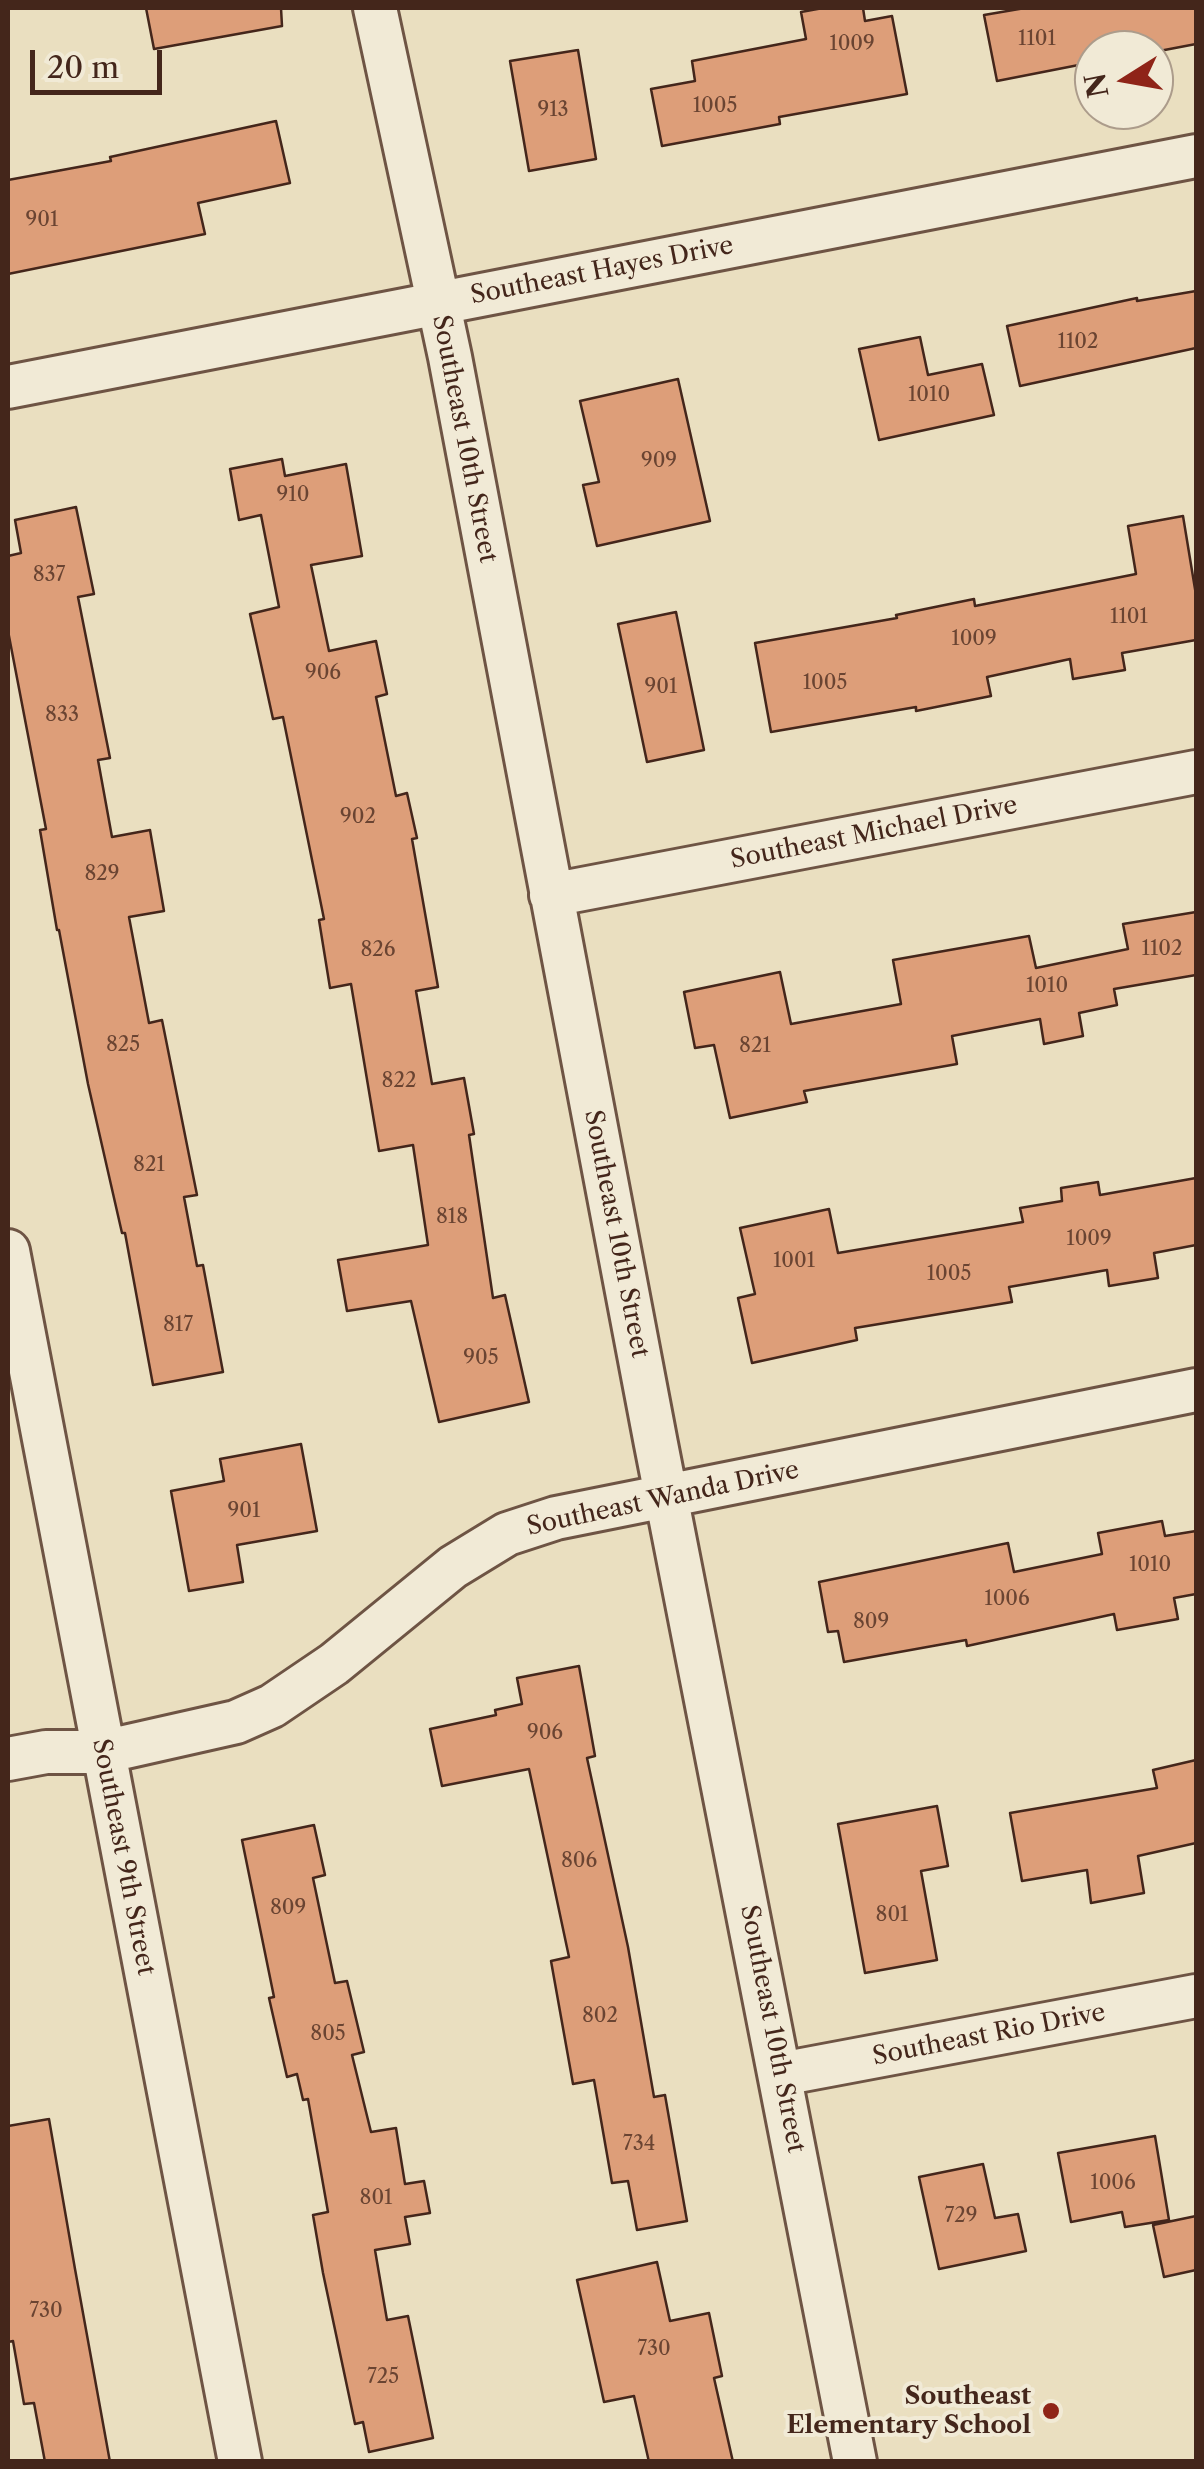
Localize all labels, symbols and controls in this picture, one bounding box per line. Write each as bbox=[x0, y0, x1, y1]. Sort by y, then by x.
house number: 1101 bbox=[1018, 27, 1056, 51]
scale bar bbox=[35, 30, 168, 92]
north arrow bbox=[1074, 30, 1174, 130]
house number: 1009 bbox=[829, 32, 875, 56]
text: 20 m bbox=[47, 49, 119, 86]
text: N bbox=[1078, 70, 1116, 101]
house number: 1005 bbox=[693, 94, 737, 118]
house number: 913 bbox=[537, 98, 569, 122]
house number: 901 bbox=[26, 208, 58, 232]
street label: Southeast Hayes Drive bbox=[468, 231, 736, 311]
street label: Southeast 10th Street bbox=[425, 312, 503, 566]
house number: 1102 bbox=[1058, 330, 1098, 354]
house number: 1010 bbox=[908, 383, 950, 407]
house number: 909 bbox=[641, 449, 677, 473]
house number: 910 bbox=[277, 483, 309, 507]
house number: 837 bbox=[33, 563, 65, 587]
house number: 1101 bbox=[1110, 605, 1148, 629]
house number: 1009 bbox=[951, 627, 997, 651]
house number: 906 bbox=[305, 661, 341, 685]
house number: 1005 bbox=[803, 671, 847, 695]
house number: 901 bbox=[645, 675, 677, 699]
house number: 833 bbox=[45, 703, 79, 727]
street label: Southeast Michael Drive bbox=[728, 790, 1020, 876]
house number: 902 bbox=[340, 805, 376, 829]
house number: 829 bbox=[84, 862, 120, 886]
house number: 1102 bbox=[1142, 937, 1182, 961]
house number: 826 bbox=[360, 938, 396, 962]
house number: 1010 bbox=[1026, 974, 1068, 998]
house number: 825 bbox=[106, 1033, 140, 1057]
house number: 821 bbox=[739, 1034, 771, 1058]
house number: 822 bbox=[382, 1069, 416, 1093]
street label: Southeast 10th Street bbox=[577, 1107, 655, 1361]
house number: 821 bbox=[133, 1153, 165, 1177]
house number: 818 bbox=[436, 1205, 468, 1229]
house number: 1009 bbox=[1066, 1227, 1112, 1251]
house number: 1001 bbox=[773, 1249, 815, 1273]
house number: 1005 bbox=[927, 1262, 971, 1286]
house number: 817 bbox=[163, 1313, 193, 1337]
house number: 905 bbox=[463, 1346, 499, 1370]
street label: Southeast Wanda Drive bbox=[524, 1455, 802, 1543]
house number: 901 bbox=[228, 1499, 260, 1523]
house number: 1010 bbox=[1129, 1553, 1171, 1577]
house number: 1006 bbox=[984, 1587, 1030, 1611]
house number: 809 bbox=[853, 1610, 889, 1634]
house number: 906 bbox=[527, 1721, 563, 1745]
street label: Southeast 9th Street bbox=[85, 1736, 161, 1978]
house number: 806 bbox=[561, 1849, 597, 1873]
house number: 809 bbox=[270, 1896, 306, 1920]
street label: Southeast 10th Street bbox=[733, 1902, 811, 2156]
house number: 801 bbox=[876, 1903, 908, 1927]
street label: Southeast Rio Drive bbox=[870, 1998, 1108, 2072]
house number: 802 bbox=[582, 2004, 618, 2028]
house number: 805 bbox=[310, 2022, 346, 2046]
house number: 734 bbox=[623, 2132, 655, 2156]
house number: 1006 bbox=[1090, 2171, 1136, 2195]
house number: 801 bbox=[360, 2186, 392, 2210]
house number: 729 bbox=[944, 2204, 978, 2228]
house number: 730 bbox=[29, 2299, 63, 2323]
house number: 730 bbox=[637, 2337, 671, 2361]
house number: 725 bbox=[367, 2365, 399, 2389]
place label: Southeast Elementary School bbox=[786, 2382, 1031, 2441]
marker: Southeast Elementary School bbox=[1040, 2400, 1062, 2422]

